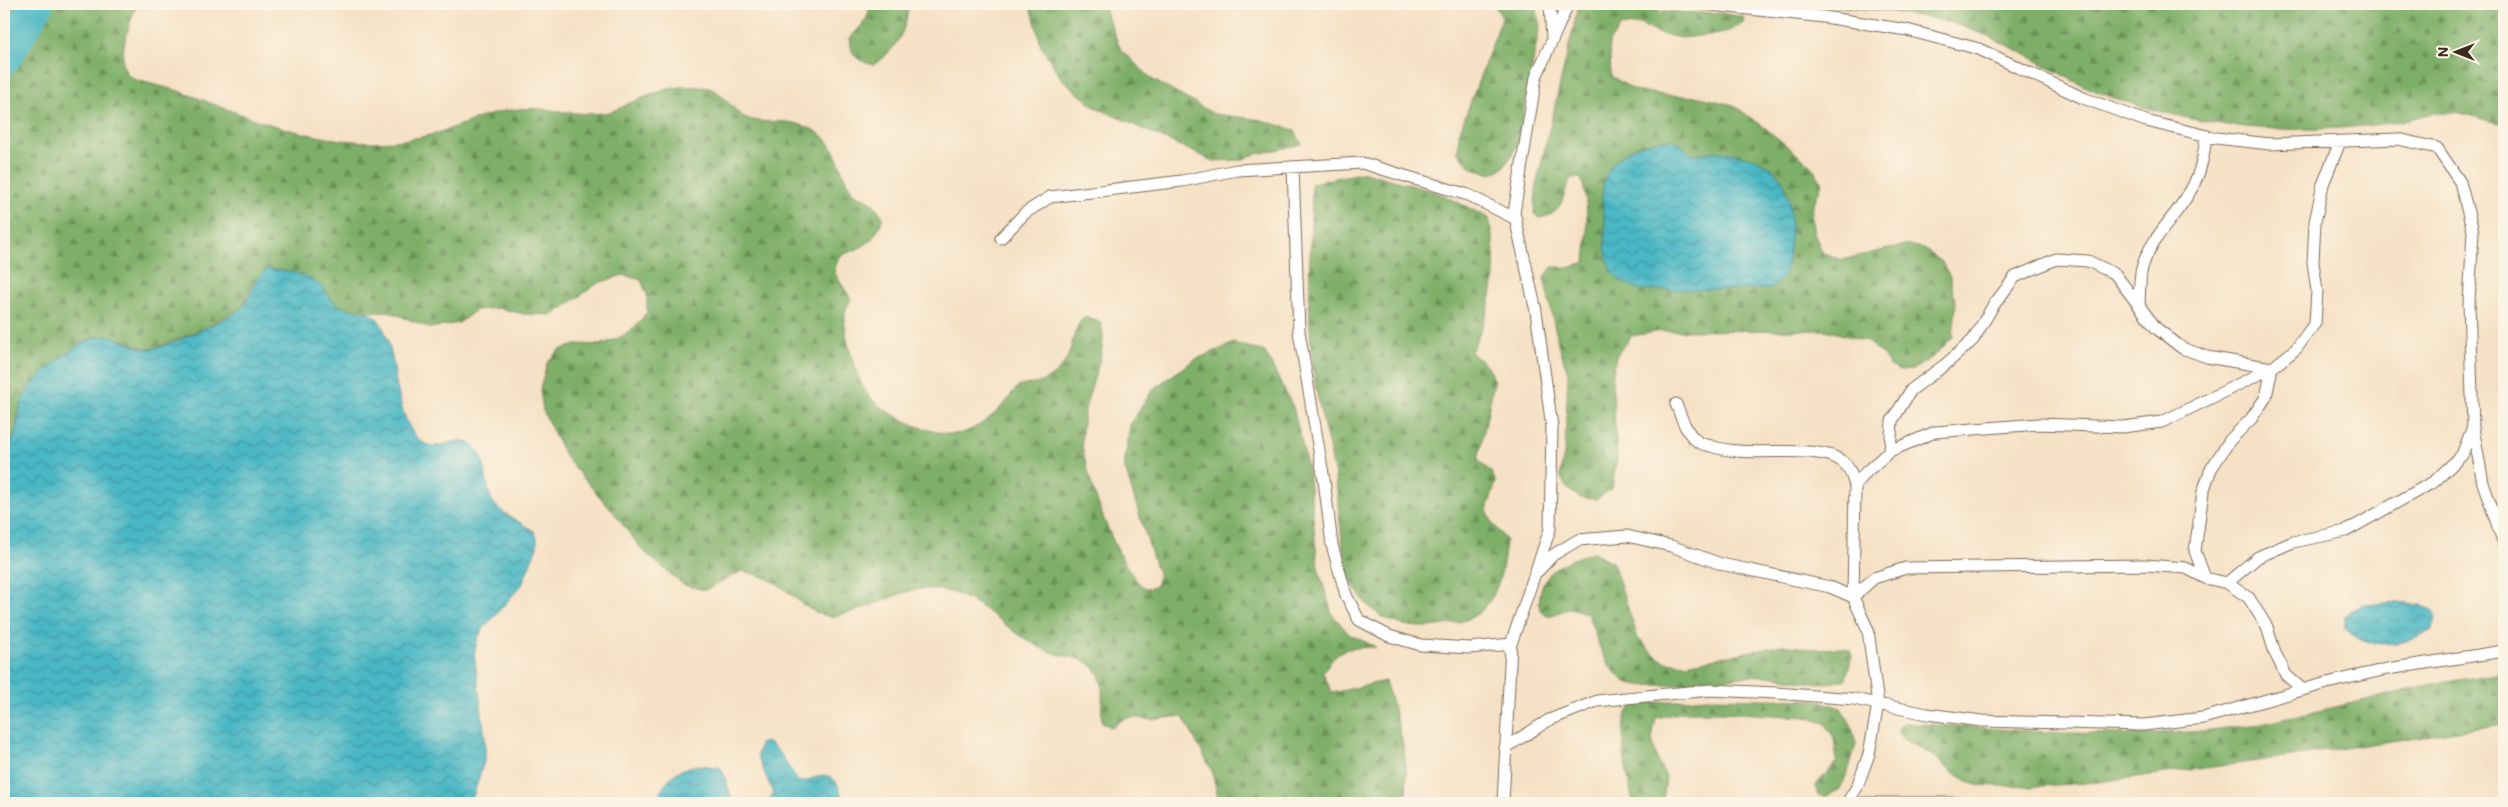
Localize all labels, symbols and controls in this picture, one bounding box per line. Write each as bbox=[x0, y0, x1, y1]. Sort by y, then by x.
north arrow bbox=[2430, 28, 2480, 78]
text: N bbox=[2433, 47, 2452, 57]

